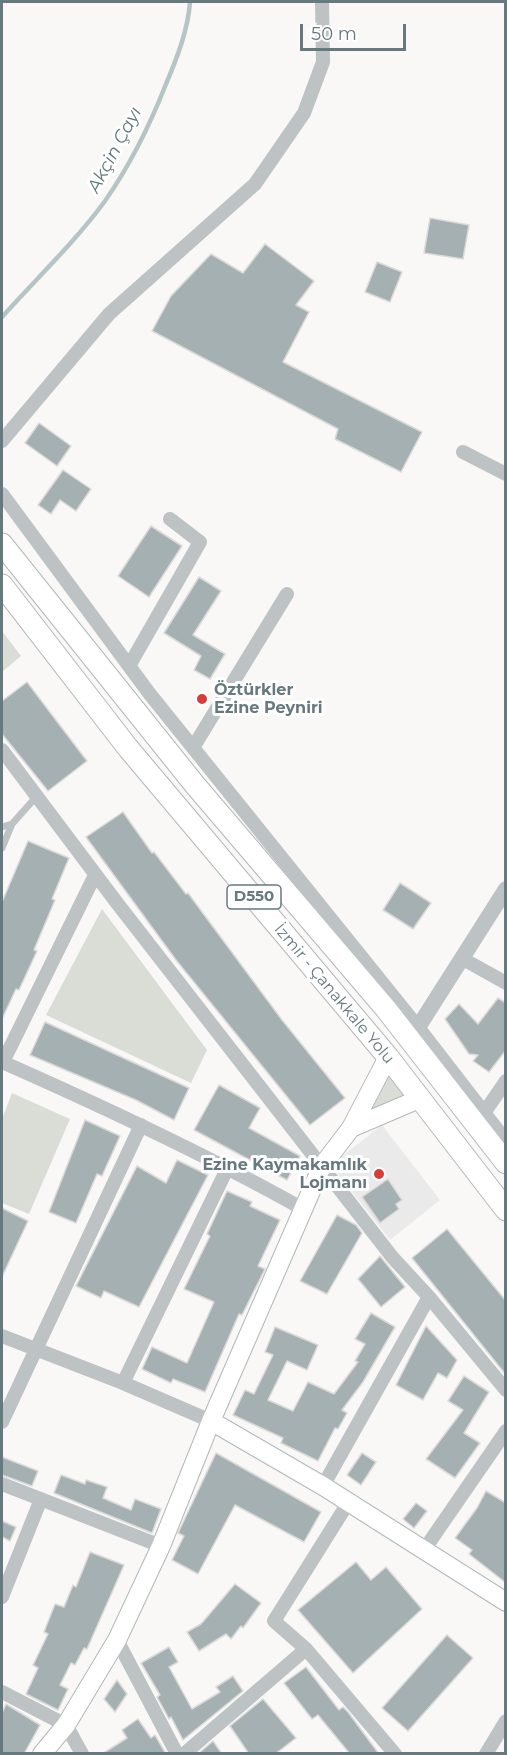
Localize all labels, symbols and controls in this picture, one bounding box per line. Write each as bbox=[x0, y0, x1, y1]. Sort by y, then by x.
scale bar bbox=[303, 12, 410, 50]
text: 50 m bbox=[311, 23, 357, 45]
water label: Akçin Çayı bbox=[83, 103, 147, 197]
place label: Öztürkler Ezine Peyniri bbox=[214, 680, 323, 718]
marker: Öztürkler Ezine Peyniri bbox=[195, 692, 209, 706]
road number: D550 bbox=[227, 885, 281, 909]
street label: İzmir - Çanakkale Yolu bbox=[270, 920, 398, 1068]
place label: Ezine Kaymakamlık Lojmanı bbox=[202, 1155, 367, 1193]
marker: Ezine Kaymakamlık Lojmanı bbox=[372, 1167, 386, 1181]

